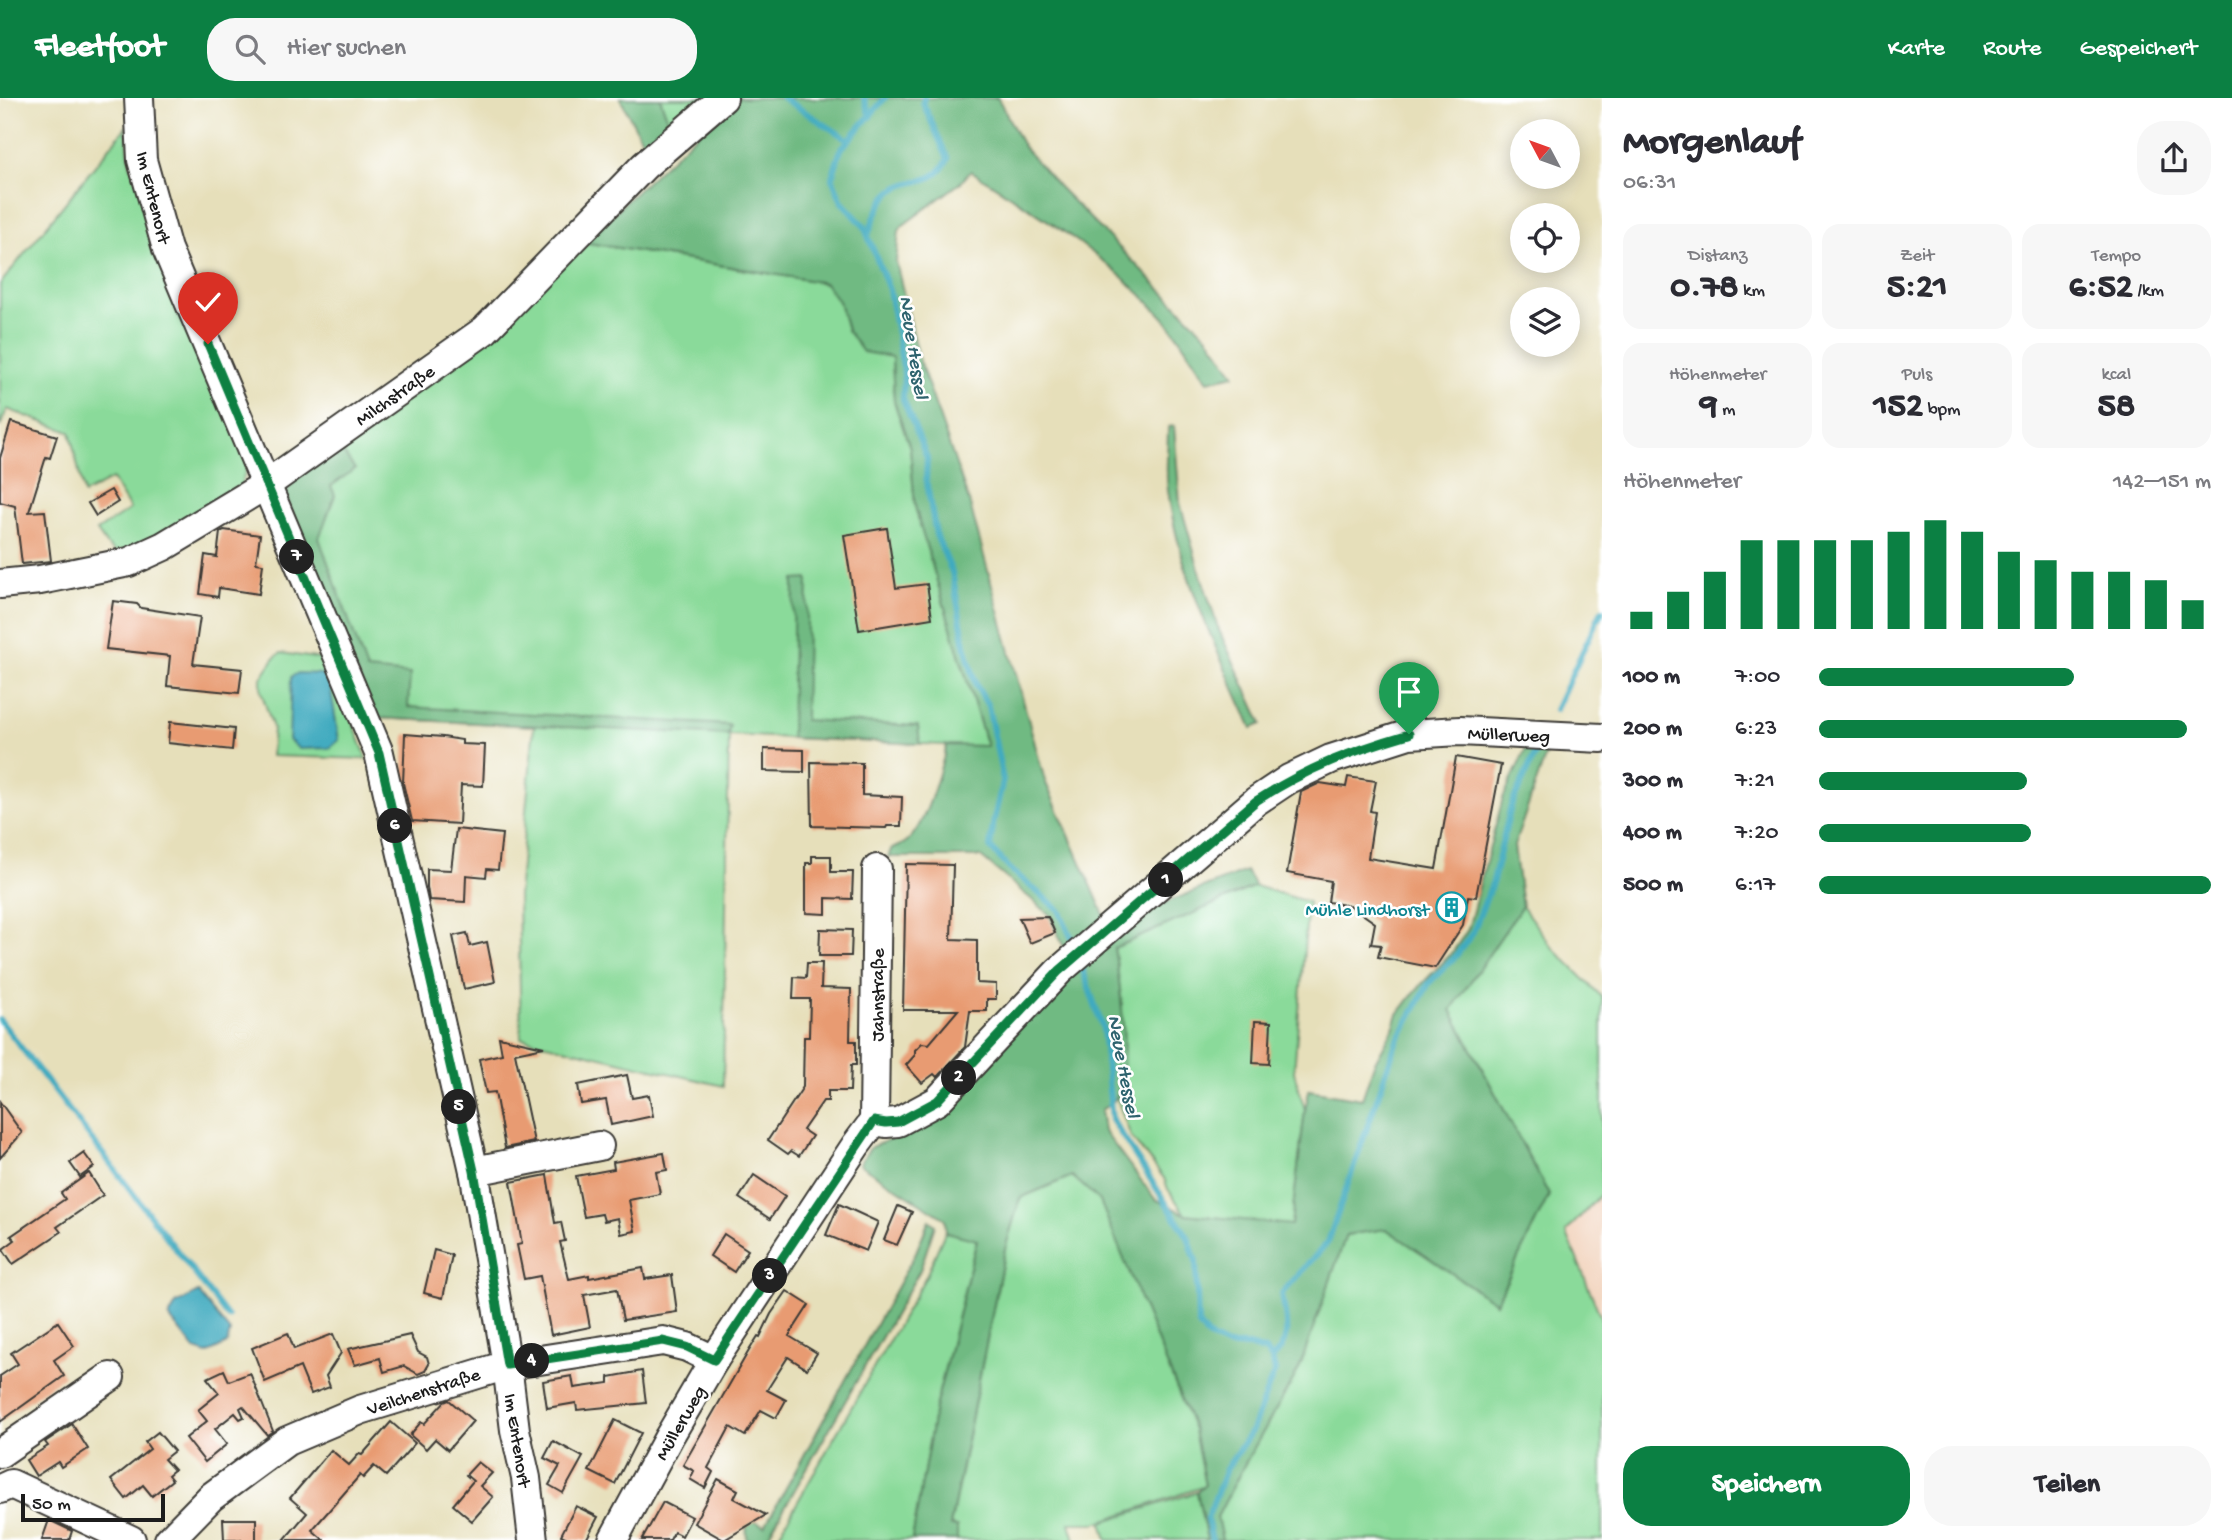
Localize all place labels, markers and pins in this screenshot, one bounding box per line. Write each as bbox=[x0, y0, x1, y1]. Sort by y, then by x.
pin bbox=[178, 272, 238, 344]
pin: 7 bbox=[280, 540, 314, 574]
pin bbox=[1379, 662, 1439, 734]
pin: 6 bbox=[378, 808, 412, 844]
pin: 1 bbox=[1148, 862, 1184, 898]
building icon: Mühle Lindhorst bbox=[1435, 891, 1469, 925]
place label: Mühle Lindhorst bbox=[1305, 900, 1431, 923]
pin: 2 bbox=[942, 1060, 976, 1096]
pin: 5 bbox=[442, 1090, 476, 1124]
pin: 3 bbox=[752, 1258, 788, 1294]
pin: 4 bbox=[514, 1344, 550, 1378]

